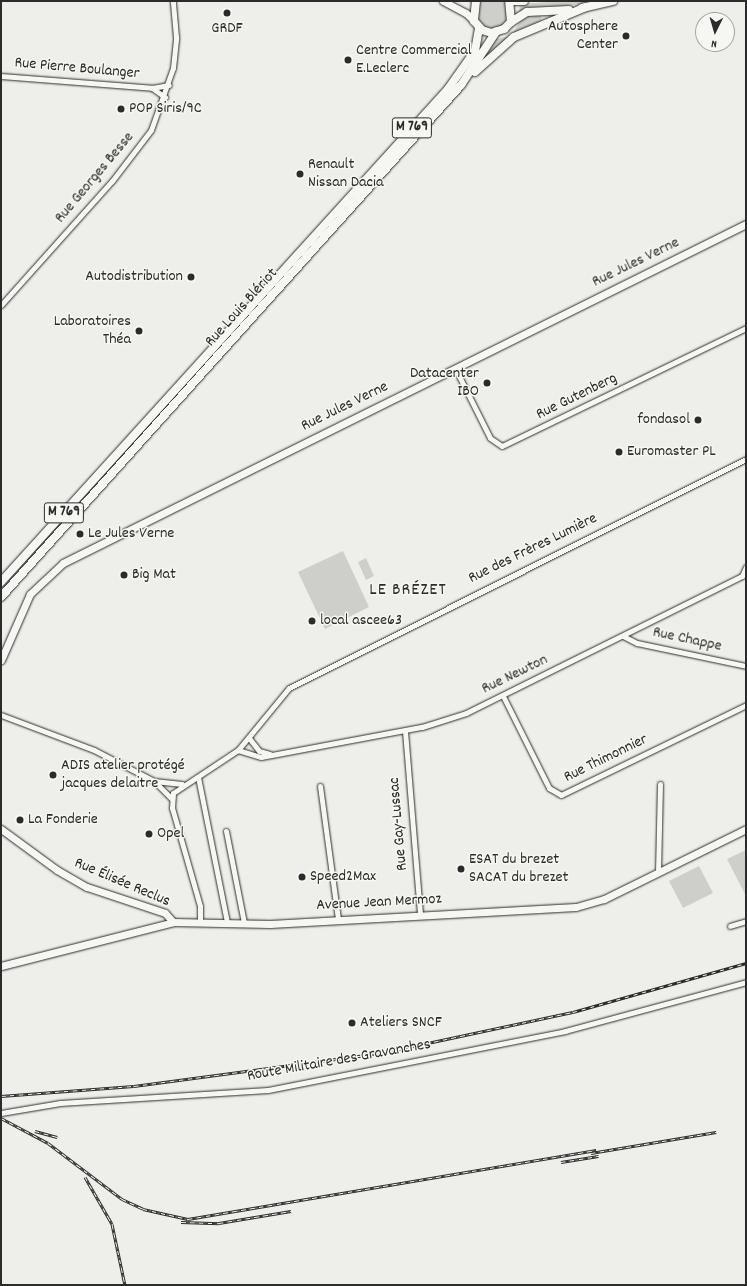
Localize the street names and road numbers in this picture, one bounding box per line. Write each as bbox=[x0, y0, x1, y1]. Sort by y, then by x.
street label: Rue Pierre Boulanger bbox=[14, 54, 140, 84]
road number: M 769 bbox=[391, 115, 433, 141]
street label: Rue Georges Besse bbox=[51, 128, 139, 228]
street label: Rue Jules Verne bbox=[589, 234, 683, 292]
street label: Rue Louis Blériot bbox=[202, 265, 282, 351]
street label: Rue Gutenberg bbox=[533, 369, 621, 425]
street label: Rue Jules Verne bbox=[298, 378, 392, 436]
road number: M 769 bbox=[43, 500, 85, 526]
street label: Rue des Frères Lumière bbox=[465, 509, 601, 589]
street label: Rue Chappe bbox=[651, 623, 723, 657]
street label: Rue Newton bbox=[479, 651, 551, 699]
street label: Rue Thimonnier bbox=[561, 730, 651, 788]
street label: Rue Gay-Lussac bbox=[385, 776, 413, 872]
street label: Rue Élisée Reclus bbox=[71, 854, 173, 912]
street label: Avenue Jean Mermoz bbox=[316, 890, 442, 916]
street label: Route Militaire des Gravanches bbox=[246, 1035, 432, 1087]

